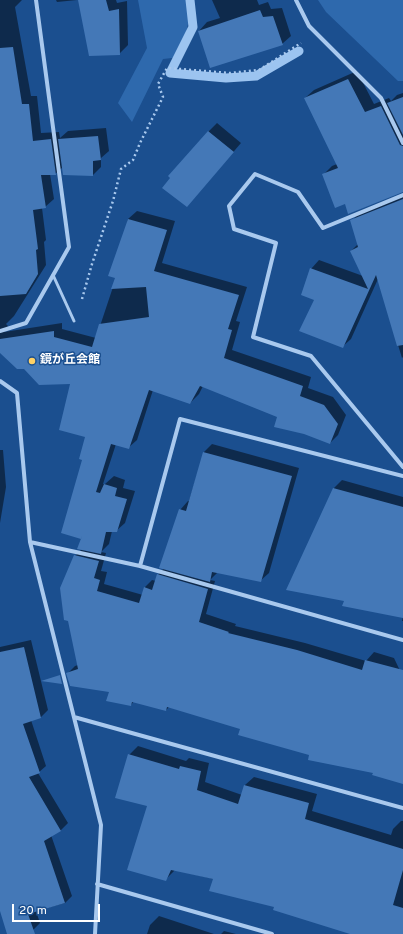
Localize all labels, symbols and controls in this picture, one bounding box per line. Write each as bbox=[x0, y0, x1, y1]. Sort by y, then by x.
place label: 鏡が丘会館 bbox=[40, 354, 100, 368]
marker: 鏡が丘会館 bbox=[27, 356, 37, 366]
scale bar bbox=[14, 896, 102, 922]
text: 20 m bbox=[19, 903, 47, 919]

